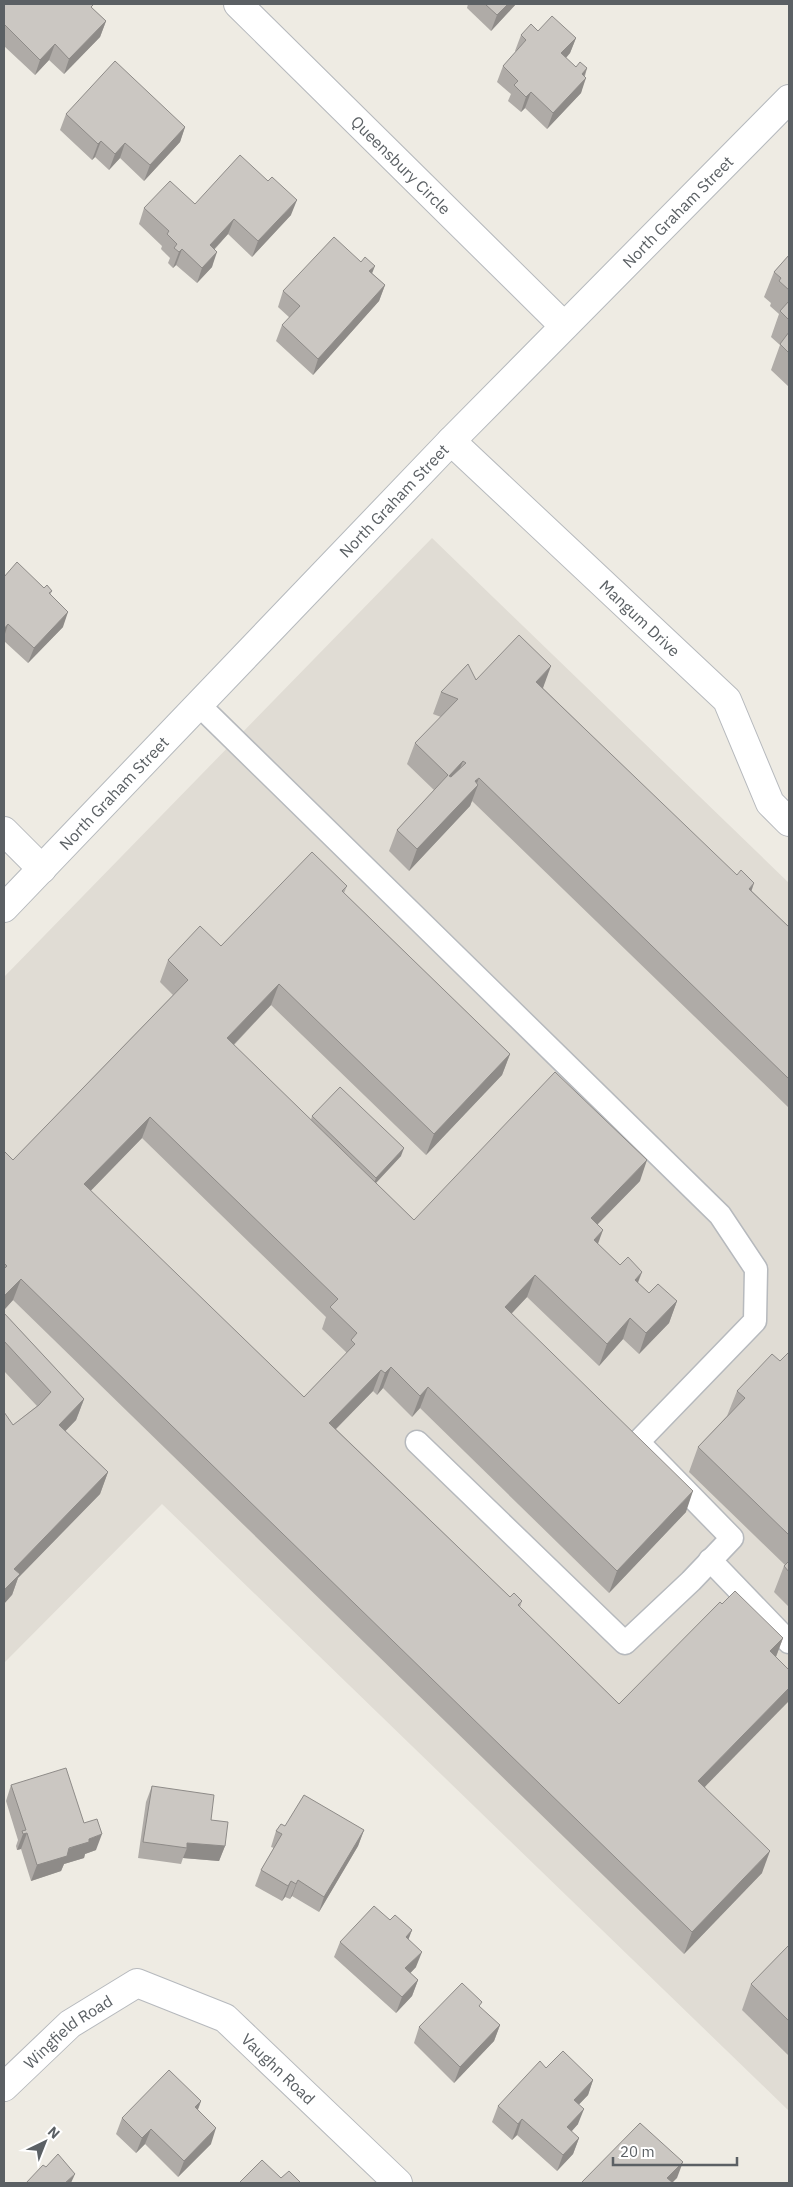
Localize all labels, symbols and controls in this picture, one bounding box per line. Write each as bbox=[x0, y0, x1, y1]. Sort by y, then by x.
street label: Queensbury Circle bbox=[347, 111, 455, 219]
street label: North Graham Street bbox=[618, 151, 737, 272]
street label: North Graham Street bbox=[335, 440, 453, 561]
street label: Mangum Drive bbox=[595, 576, 684, 661]
street label: North Graham Street bbox=[55, 732, 173, 854]
street label: Wingfield Road bbox=[20, 1991, 116, 2073]
street label: Vaughn Road bbox=[237, 2029, 319, 2108]
north arrow bbox=[20, 2117, 70, 2167]
text: N bbox=[44, 2122, 64, 2143]
scale bar bbox=[613, 2134, 737, 2166]
text: 20 m bbox=[620, 2142, 655, 2161]

